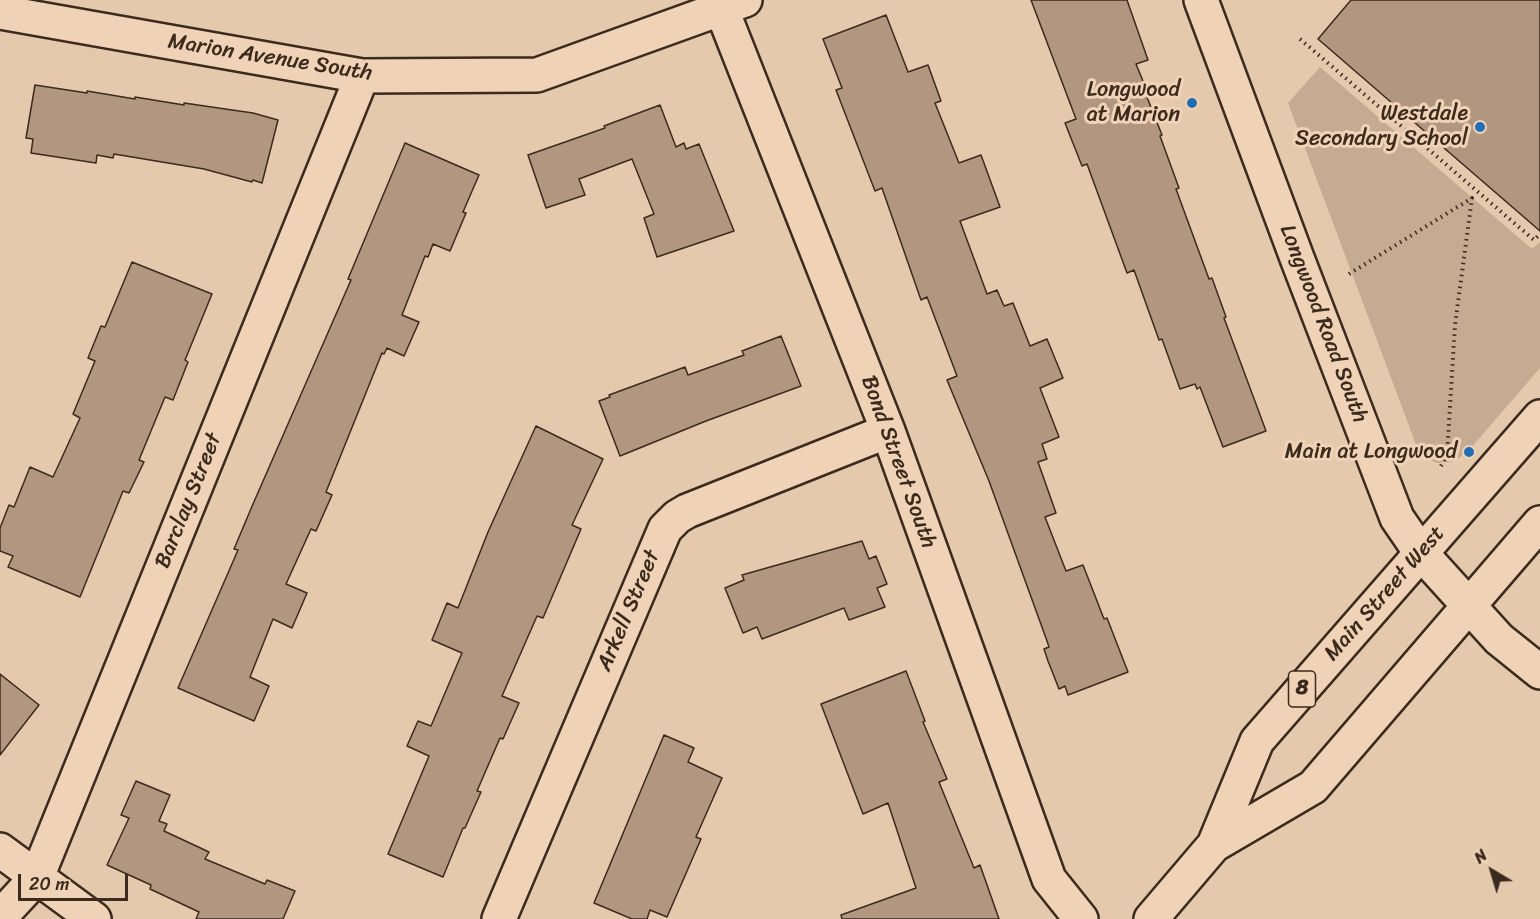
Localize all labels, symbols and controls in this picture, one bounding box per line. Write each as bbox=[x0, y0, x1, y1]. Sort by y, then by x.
street label: Marion Avenue South bbox=[166, 29, 374, 87]
place label: Longwood at Marion bbox=[1087, 77, 1180, 128]
marker: Longwood at Marion bbox=[1185, 96, 1199, 110]
place label: Westdale Secondary School bbox=[1295, 101, 1468, 152]
marker: Westdale Secondary School bbox=[1473, 120, 1487, 134]
street label: Longwood Road South bbox=[1273, 221, 1373, 427]
street label: Bond Street South bbox=[855, 372, 941, 552]
street label: Barclay Street bbox=[150, 430, 228, 572]
place label: Main at Longwood bbox=[1285, 439, 1457, 465]
marker: Main at Longwood bbox=[1462, 445, 1476, 459]
street label: Main Street West bbox=[1319, 521, 1451, 667]
street label: Arkell Street bbox=[592, 547, 666, 675]
road number: 8 bbox=[1288, 671, 1316, 707]
north arrow bbox=[1462, 841, 1522, 901]
text: N bbox=[1467, 842, 1494, 871]
scale bar bbox=[21, 862, 130, 900]
text: 20 m bbox=[29, 868, 69, 900]

